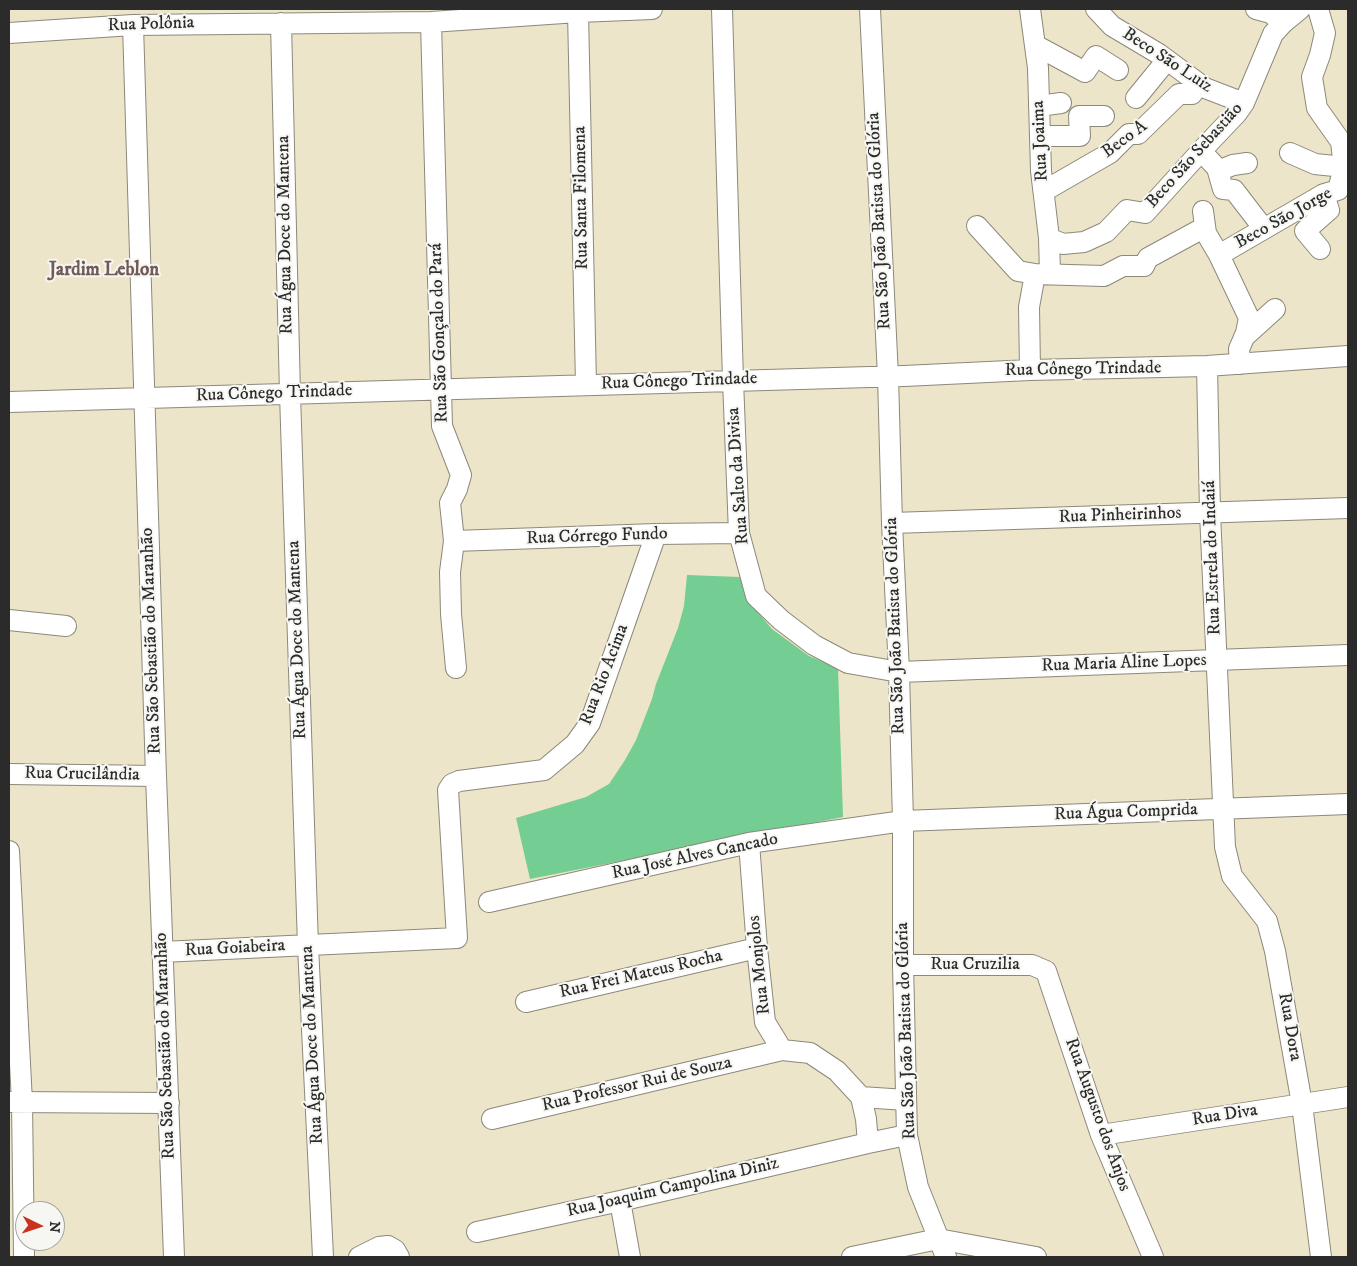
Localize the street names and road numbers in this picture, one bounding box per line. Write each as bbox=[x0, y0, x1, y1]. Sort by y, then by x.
street label: Rua Polônia bbox=[107, 13, 195, 37]
street label: Beco São Luiz bbox=[1118, 24, 1216, 98]
street label: Beco São Sebastião bbox=[1142, 99, 1248, 213]
street label: Rua Joaima bbox=[1028, 100, 1054, 182]
street label: Rua São João Batista do Glória bbox=[864, 112, 896, 330]
street label: Beco A bbox=[1098, 116, 1152, 164]
street label: Rua Santa Filomena bbox=[570, 126, 594, 270]
street label: Rua Água Doce do Mantena bbox=[273, 135, 299, 335]
street label: Beco São Jorge bbox=[1232, 184, 1336, 254]
street label: Rua São Gonçalo do Pará bbox=[426, 243, 454, 423]
street label: Rua Cônego Trindade bbox=[1005, 358, 1161, 382]
street label: Rua Cônego Trindade bbox=[600, 368, 758, 396]
street label: Rua Cônego Trindade bbox=[195, 380, 353, 408]
street label: Rua Salto da Divisa bbox=[723, 407, 755, 545]
street label: Rua Estrela do Indaiá bbox=[1200, 480, 1226, 636]
street label: Rua Pinheirinhos bbox=[1058, 503, 1182, 529]
street label: Rua São João Batista do Glória bbox=[881, 517, 911, 735]
street label: Rua Córrego Fundo bbox=[526, 524, 668, 550]
street label: Rua São Sebastião do Maranhão bbox=[137, 527, 167, 755]
street label: Rua Água Doce do Mantena bbox=[284, 540, 312, 740]
street label: Rua Rio Acima bbox=[576, 621, 634, 729]
street label: Rua Maria Aline Lopes bbox=[1041, 650, 1207, 678]
street label: Rua Crucilândia bbox=[24, 763, 140, 787]
street label: Rua Água Comprida bbox=[1054, 800, 1198, 826]
street label: Rua José Alves Cancado bbox=[610, 829, 780, 885]
street label: Rua Monjolos bbox=[744, 914, 776, 1016]
street label: Rua São João Batista do Glória bbox=[892, 922, 922, 1140]
street label: Rua São Sebastião do Maranhão bbox=[151, 932, 181, 1160]
street label: Rua Goiabeira bbox=[184, 936, 286, 962]
street label: Rua Água Doce do Mantena bbox=[297, 945, 329, 1145]
street label: Rua Frei Mateus Rocha bbox=[558, 946, 724, 1004]
street label: Rua Cruzilia bbox=[930, 954, 1020, 976]
street label: Rua Dora bbox=[1272, 991, 1306, 1063]
street label: Rua Augusto dos Anjos bbox=[1059, 1035, 1135, 1195]
street label: Rua Professor Rui de Souza bbox=[540, 1053, 734, 1117]
street label: Rua Diva bbox=[1191, 1100, 1259, 1132]
street label: Rua Joaquim Campolina Diniz bbox=[565, 1153, 781, 1223]

